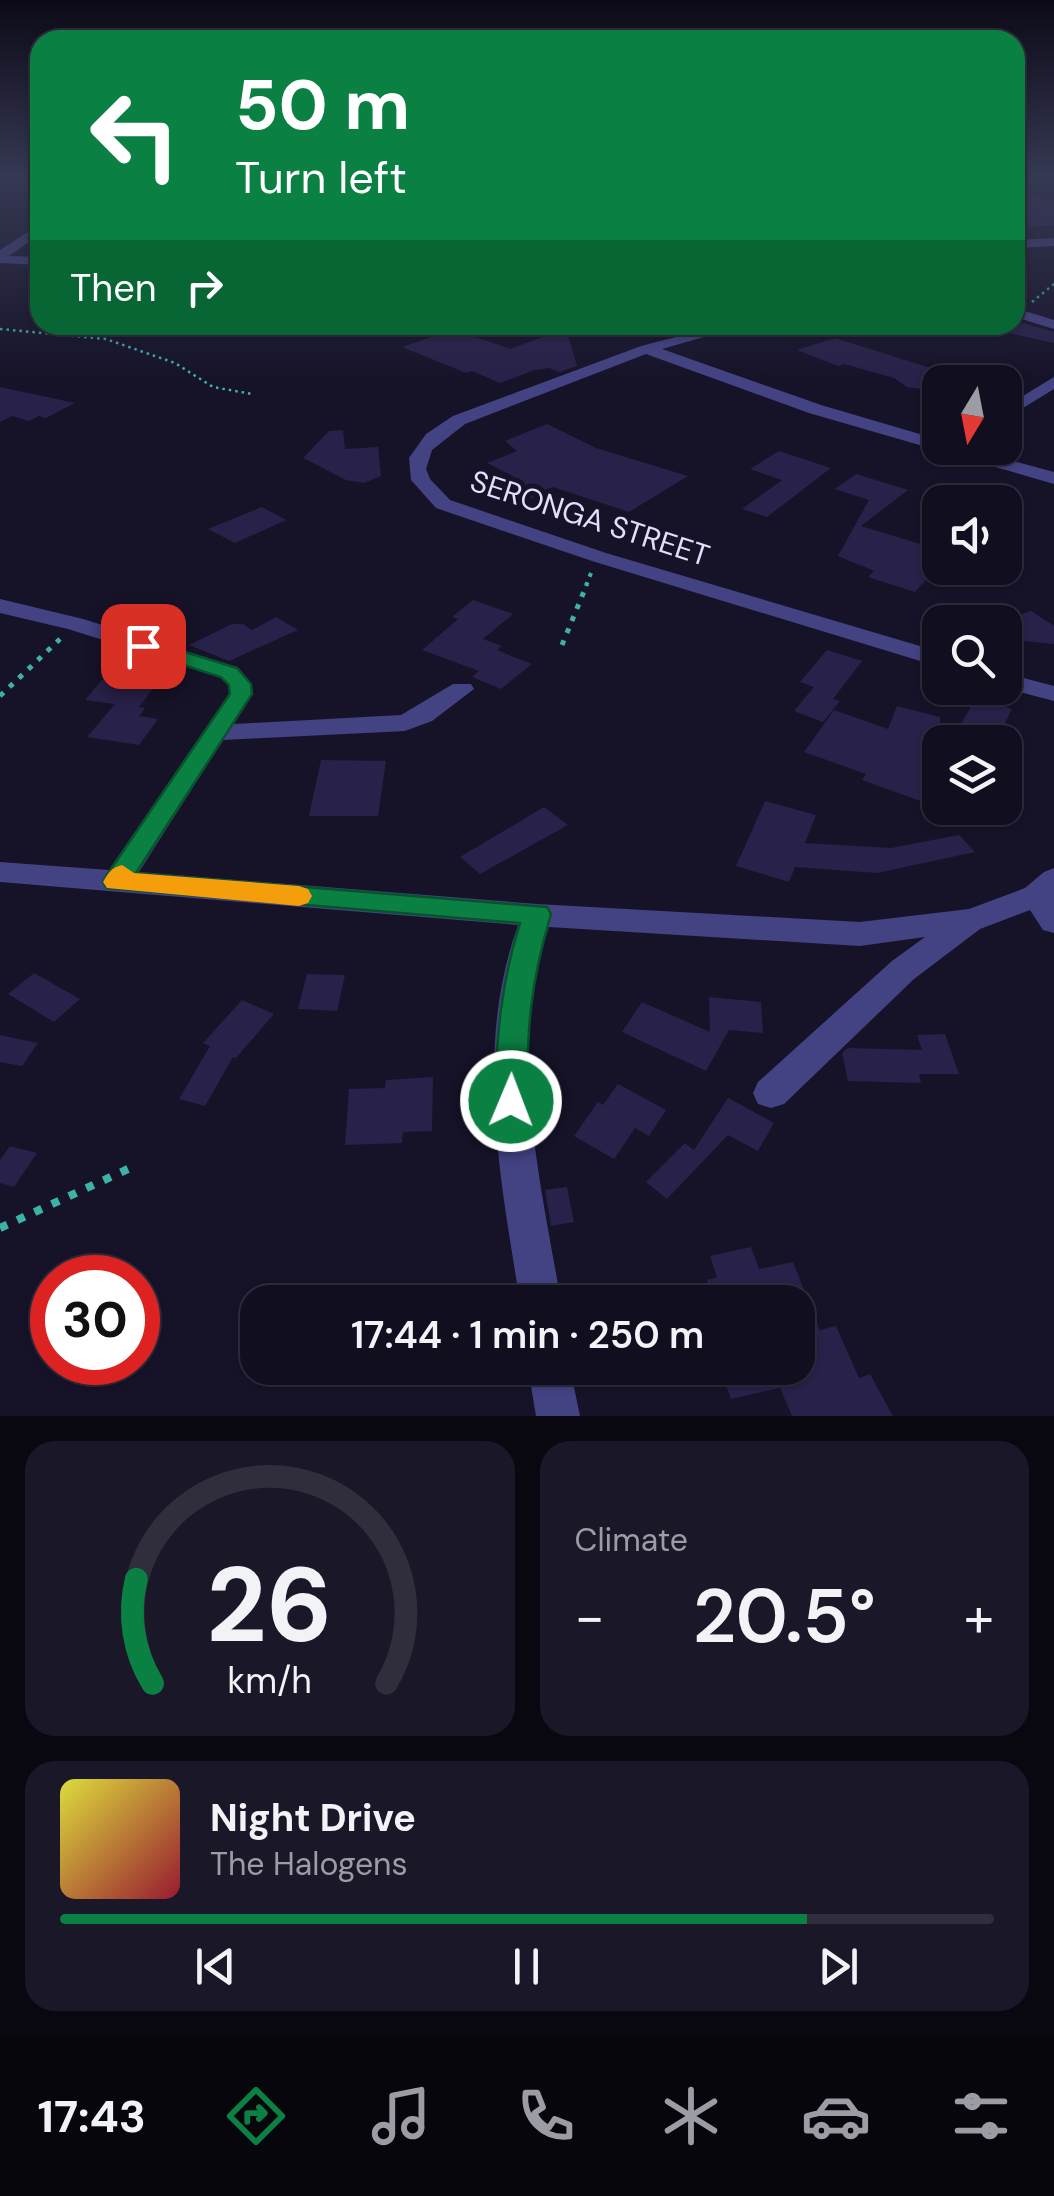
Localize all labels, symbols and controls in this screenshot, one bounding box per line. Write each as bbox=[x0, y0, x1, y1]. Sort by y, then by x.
text: 50 m bbox=[235, 60, 410, 151]
icon: left bbox=[70, 70, 200, 200]
text: Turn left bbox=[235, 148, 407, 207]
icon: right bbox=[177, 260, 232, 315]
text: Then bbox=[70, 263, 157, 313]
north arrow bbox=[922, 365, 1022, 465]
map controls bbox=[922, 365, 1022, 825]
street label: SERONGA STREET bbox=[466, 461, 714, 575]
button: sound bbox=[922, 485, 1022, 585]
pin bbox=[101, 604, 186, 689]
button: search bbox=[922, 605, 1022, 705]
icon: arrive bbox=[116, 619, 171, 674]
button: layers bbox=[922, 725, 1022, 825]
position arrow bbox=[459, 1049, 563, 1153]
speed limit sign: 30 bbox=[30, 1255, 160, 1385]
text: 17:44 · 1 min · 250 m bbox=[351, 1310, 704, 1360]
text: Climate bbox=[575, 1519, 688, 1561]
text: 26 bbox=[207, 1538, 333, 1673]
text: 20.5° bbox=[693, 1568, 876, 1665]
text: − bbox=[575, 1581, 605, 1653]
text: + bbox=[964, 1581, 994, 1653]
text: km/h bbox=[228, 1658, 312, 1704]
text: Night Drive bbox=[210, 1793, 416, 1843]
text: The Halogens bbox=[210, 1843, 408, 1885]
icon: previous bbox=[188, 1939, 243, 1994]
icon: pause bbox=[499, 1939, 554, 1994]
icon: next bbox=[811, 1939, 866, 1994]
icon: directions bbox=[221, 2081, 291, 2151]
icon: music bbox=[366, 2081, 436, 2151]
icon: phone bbox=[511, 2081, 581, 2151]
icon: climate bbox=[656, 2081, 726, 2151]
icon: car bbox=[801, 2081, 871, 2151]
icon: filters bbox=[946, 2081, 1016, 2151]
text: 17:43 bbox=[38, 2087, 146, 2146]

